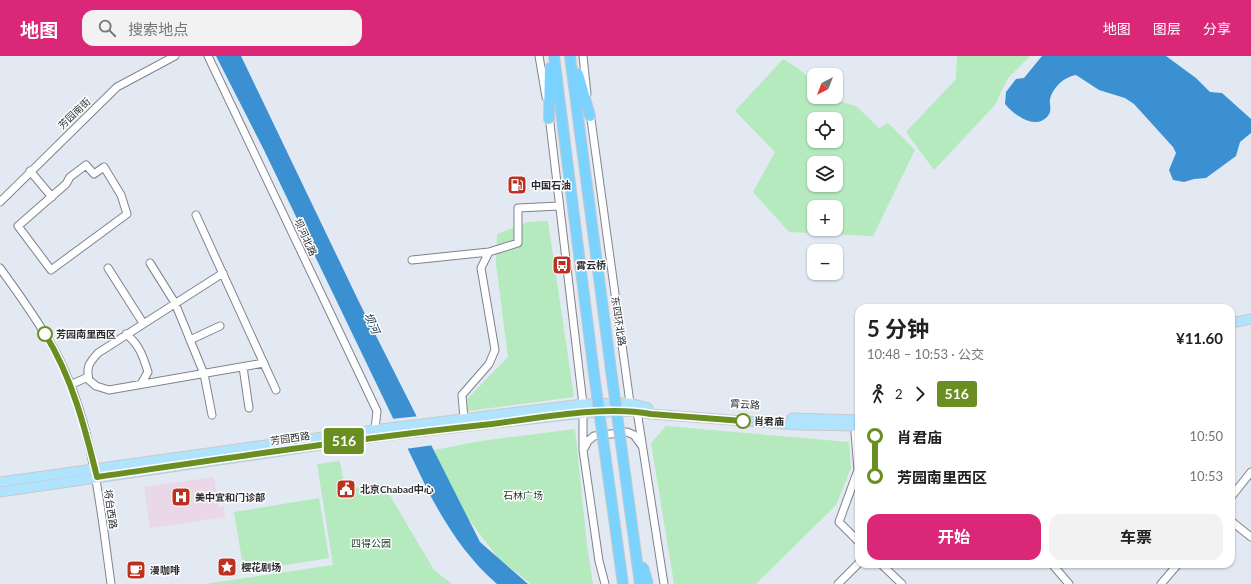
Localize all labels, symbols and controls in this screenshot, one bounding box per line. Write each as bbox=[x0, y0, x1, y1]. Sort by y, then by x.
search box bbox=[82, 10, 362, 46]
icon: search bbox=[96, 17, 118, 39]
text: 地图 bbox=[20, 18, 58, 41]
text: 搜索地点 bbox=[128, 20, 188, 38]
text: 地图 bbox=[1103, 20, 1131, 37]
text: 图层 bbox=[1153, 20, 1181, 37]
text: 分享 bbox=[1203, 20, 1231, 37]
north arrow bbox=[807, 68, 843, 104]
map controls bbox=[807, 68, 843, 280]
street label: 芳园南街 bbox=[55, 95, 93, 131]
button: locate bbox=[807, 112, 843, 148]
button: layers bbox=[807, 156, 843, 192]
fuel station icon: 中国石油 bbox=[506, 174, 528, 196]
place label: 中国石油 bbox=[531, 179, 571, 191]
button: + bbox=[807, 200, 843, 236]
street label: 坝河北路 bbox=[292, 216, 320, 258]
button: − bbox=[807, 244, 843, 280]
bus stop icon: 霄云桥 bbox=[551, 254, 573, 276]
place label: 霄云桥 bbox=[576, 259, 606, 271]
street label: 东四环北路 bbox=[610, 295, 628, 347]
water label: 坝河 bbox=[362, 310, 384, 337]
text: 5 分钟 bbox=[867, 315, 929, 342]
marker: 芳园南里西区 bbox=[37, 326, 53, 342]
place label: 芳园南里西区 bbox=[56, 328, 116, 340]
text: ¥11.60 bbox=[1176, 329, 1223, 347]
text: 10:48 – 10:53 · 公交 bbox=[867, 346, 984, 362]
icon: walk bbox=[867, 383, 889, 405]
icon: forward bbox=[909, 383, 931, 405]
text: 516 bbox=[945, 385, 969, 402]
text: 2 bbox=[895, 386, 903, 402]
street label: 霄云路 bbox=[730, 397, 760, 411]
marker: 肖君庙 bbox=[735, 413, 751, 429]
place label: 肖君庙 bbox=[754, 415, 784, 427]
line badge: 516 bbox=[321, 428, 367, 454]
text: 肖君庙 bbox=[897, 428, 942, 446]
text: 10:50 bbox=[1190, 428, 1223, 444]
street label: 芳园西路 bbox=[269, 429, 311, 447]
text: 516 bbox=[332, 432, 356, 449]
text: 芳园南里西区 bbox=[897, 468, 987, 486]
text: 10:53 bbox=[1190, 468, 1223, 484]
public building icon: 北京Chabad中心 bbox=[335, 478, 357, 500]
place label: 北京Chabad中心 bbox=[360, 483, 434, 495]
hospital icon: 美中宜和门诊部 bbox=[170, 486, 192, 508]
street label: 将台西路 bbox=[102, 488, 120, 530]
park label: 石林广场 bbox=[503, 489, 543, 501]
place label: 美中宜和门诊部 bbox=[195, 491, 265, 503]
button: 开始 bbox=[867, 514, 1041, 560]
button: 车票 bbox=[1049, 514, 1223, 560]
park label: 四得公园 bbox=[351, 537, 391, 549]
place icon: 樱花剧场 bbox=[216, 556, 238, 578]
cafe icon: 漫咖啡 bbox=[125, 559, 147, 581]
place label: 樱花剧场 bbox=[241, 561, 281, 573]
place label: 漫咖啡 bbox=[150, 564, 180, 576]

